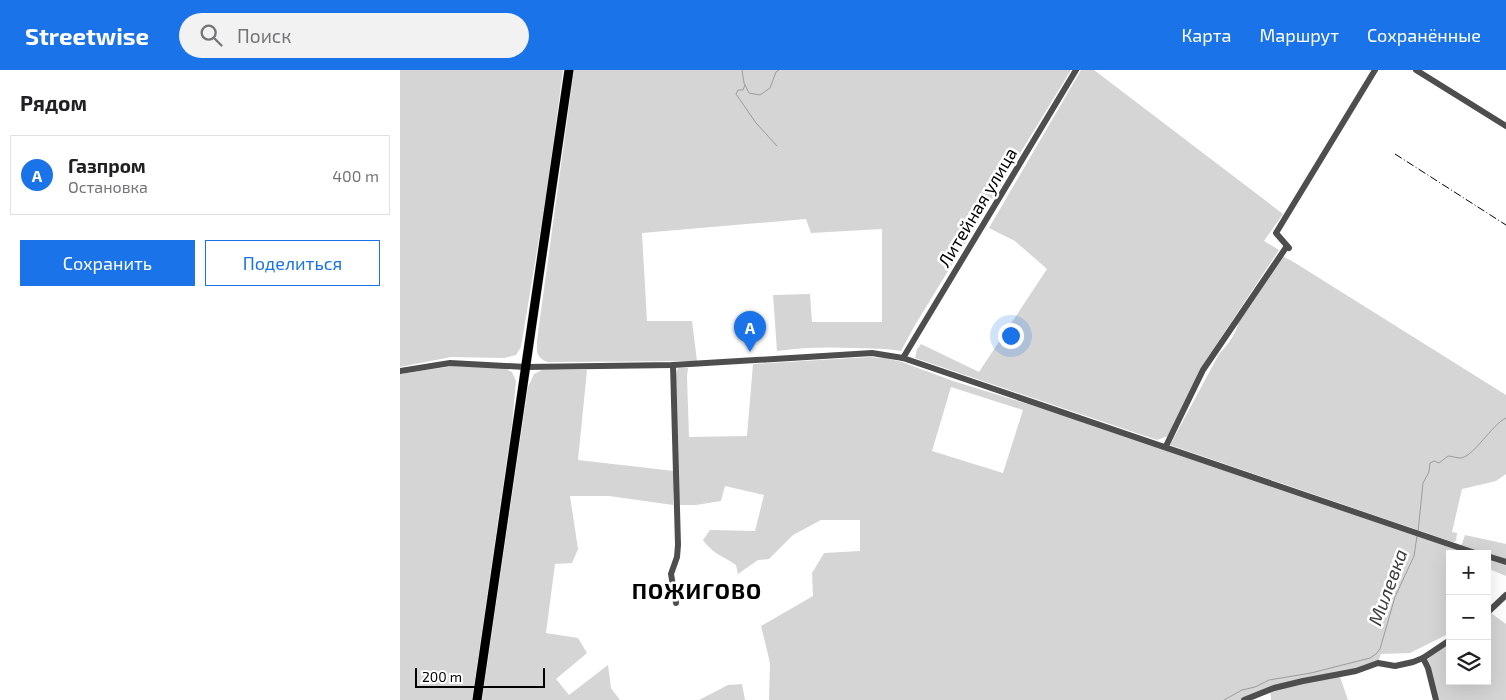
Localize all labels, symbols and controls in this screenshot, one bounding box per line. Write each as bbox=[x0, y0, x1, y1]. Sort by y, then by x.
search box bbox=[179, 13, 529, 58]
text: Streetwise bbox=[25, 21, 149, 50]
icon: search bbox=[197, 21, 225, 49]
text: Поиск bbox=[237, 24, 291, 47]
text: Карта bbox=[1181, 24, 1231, 46]
text: Маршрут bbox=[1259, 24, 1339, 46]
text: Сохранённые bbox=[1367, 24, 1481, 46]
text: Рядом bbox=[20, 90, 87, 115]
street label: Литейная улица bbox=[933, 143, 1021, 271]
text: Газпром bbox=[68, 154, 146, 177]
text: A bbox=[32, 166, 42, 185]
text: 400 m bbox=[332, 166, 379, 185]
text: Остановка bbox=[68, 177, 148, 196]
button: Сохранить bbox=[20, 240, 195, 286]
button: Поделиться bbox=[205, 240, 380, 286]
pin: A bbox=[734, 311, 766, 352]
your location bbox=[998, 323, 1024, 349]
water label: Милевка bbox=[1363, 546, 1411, 628]
map controls bbox=[1446, 550, 1491, 685]
button: + bbox=[1446, 550, 1491, 595]
district label: ПОЖИГОВО bbox=[632, 577, 762, 603]
button: − bbox=[1446, 595, 1491, 640]
button: layers bbox=[1446, 640, 1491, 685]
scale bar bbox=[415, 665, 545, 688]
text: 200 m bbox=[422, 668, 462, 685]

